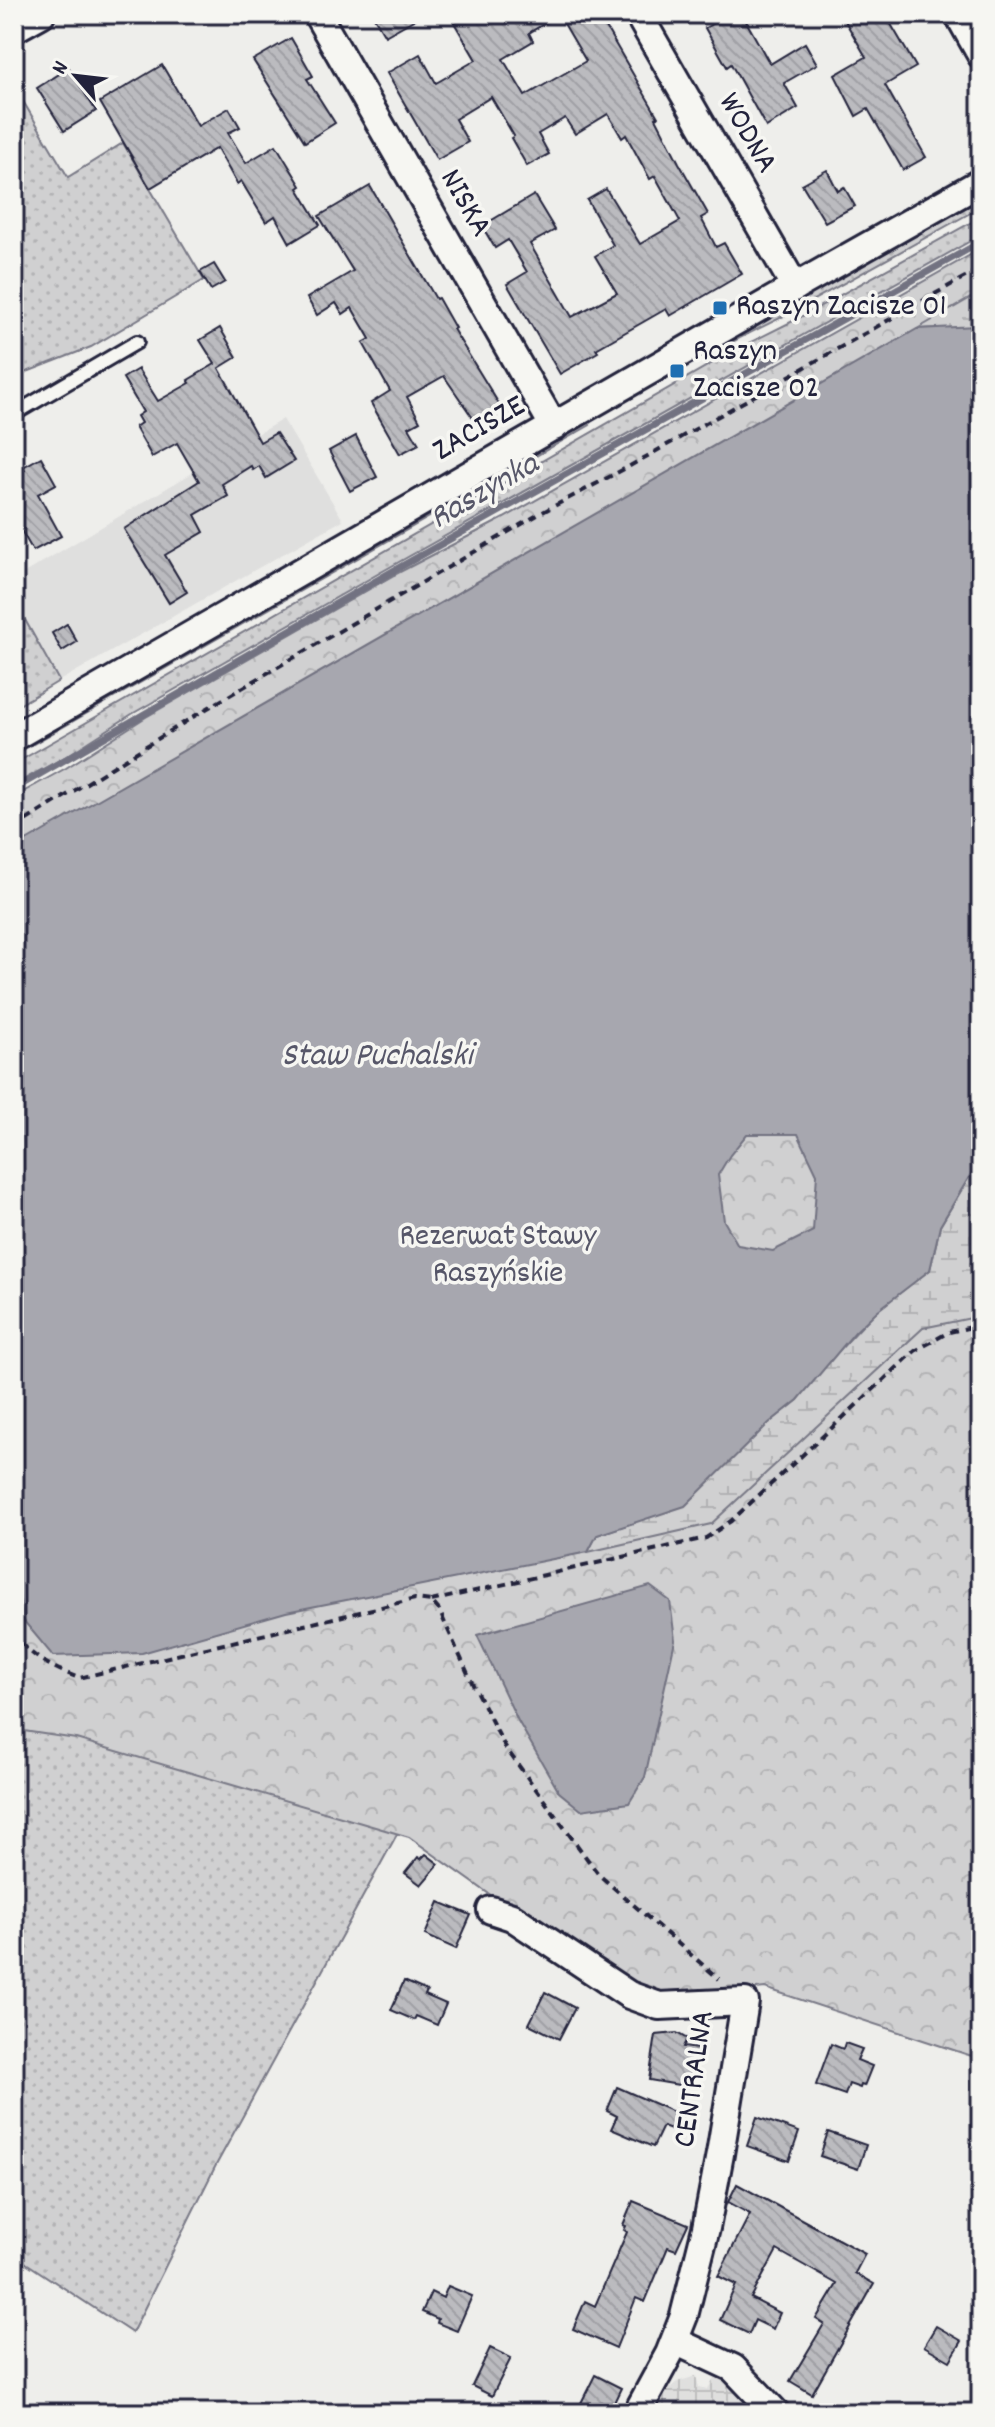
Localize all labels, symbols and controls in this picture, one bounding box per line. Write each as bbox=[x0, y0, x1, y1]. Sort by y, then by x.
north arrow bbox=[36, 36, 116, 116]
text: N bbox=[45, 56, 78, 80]
street label: WODNA bbox=[704, 85, 788, 183]
street label: NISKA bbox=[426, 161, 502, 247]
place label: Raszyn Zacisze 01 bbox=[736, 285, 947, 331]
marker: Raszyn Zacisze 01 bbox=[711, 299, 729, 317]
place label: Raszyn Zacisze 02 bbox=[693, 330, 819, 413]
marker: Raszyn Zacisze 02 bbox=[668, 362, 686, 380]
street label: ZACISZE bbox=[425, 385, 535, 475]
water label: Raszynka bbox=[421, 441, 551, 544]
water label: Staw Puchalski bbox=[281, 1033, 477, 1082]
park label: Rezerwat Stawy Raszyńskie bbox=[399, 1215, 598, 1298]
street label: CENTRALNA bbox=[664, 2007, 728, 2151]

